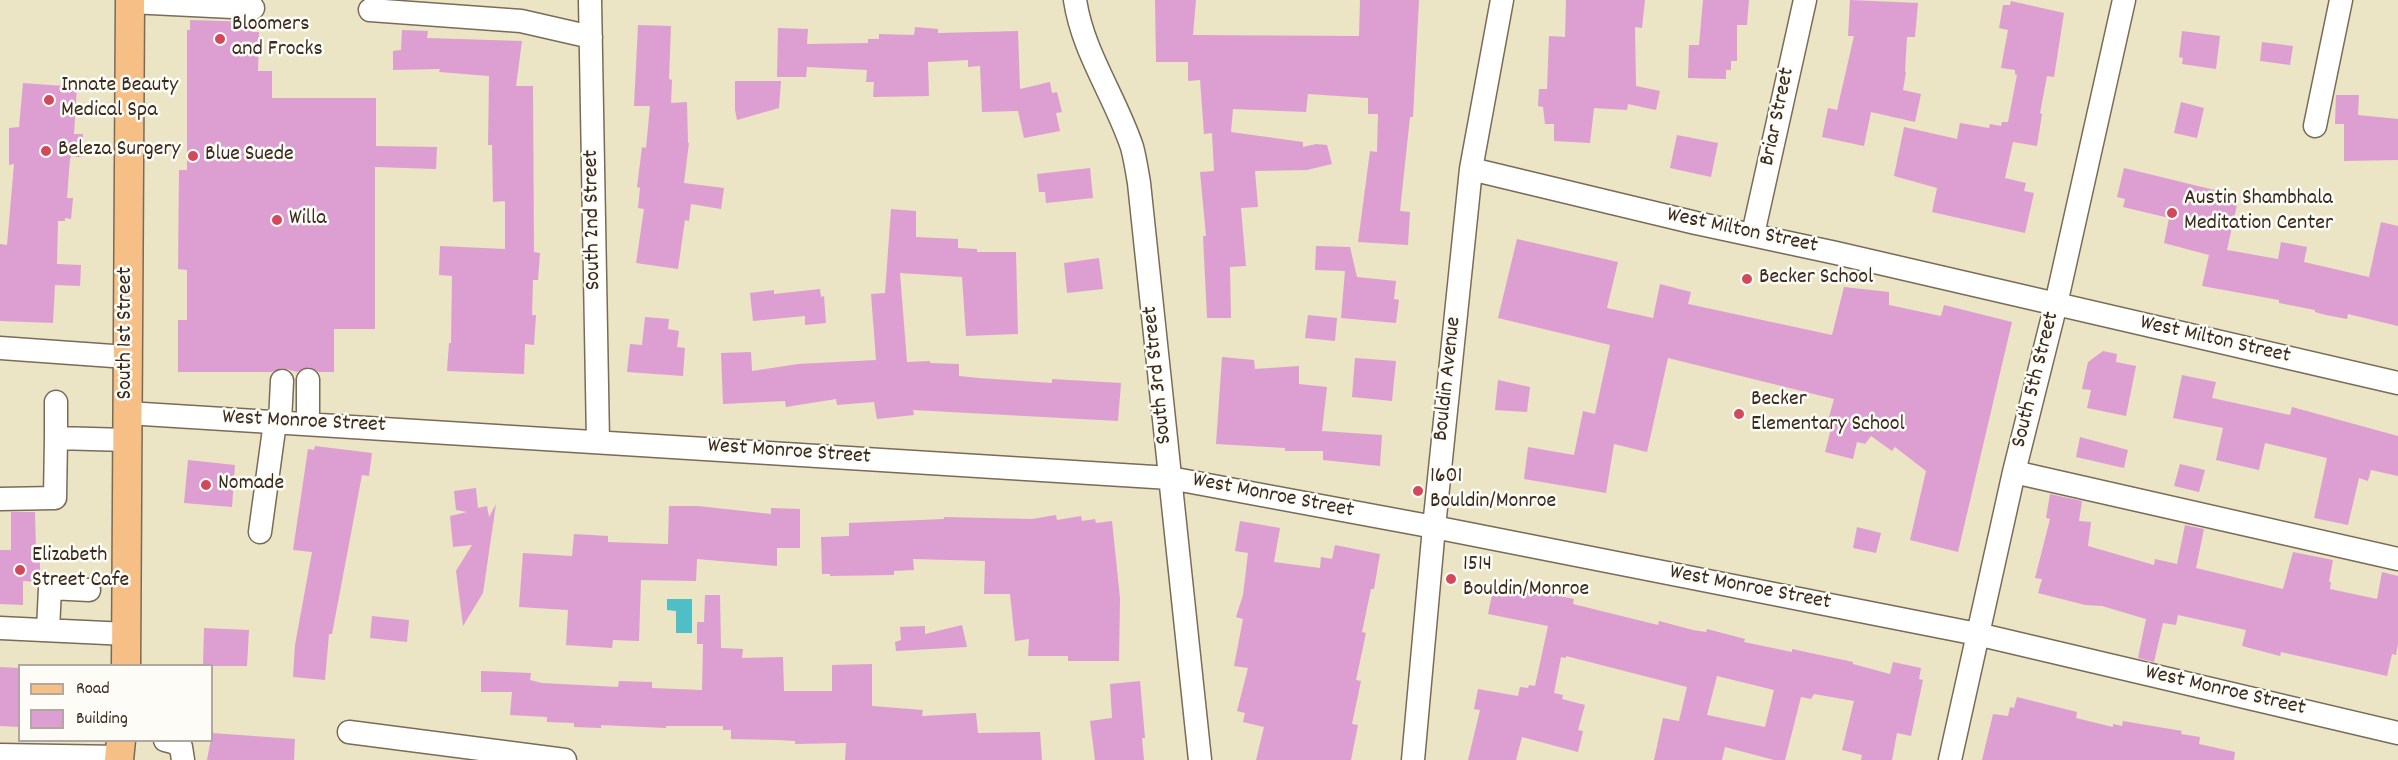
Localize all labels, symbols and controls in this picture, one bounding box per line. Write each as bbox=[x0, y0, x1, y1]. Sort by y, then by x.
place label: Bloomers and Frocks bbox=[232, 13, 323, 64]
marker: Bloomers and Frocks bbox=[213, 32, 227, 46]
street label: Briar Street bbox=[1756, 66, 1802, 168]
place label: Innate Beauty Medical Spa bbox=[61, 74, 178, 125]
marker: Innate Beauty Medical Spa bbox=[42, 93, 56, 107]
place label: Beleza Surgery bbox=[58, 138, 180, 164]
place label: Blue Suede bbox=[205, 143, 294, 169]
marker: Beleza Surgery bbox=[39, 144, 53, 158]
marker: Blue Suede bbox=[186, 149, 200, 163]
street label: South 2nd Street bbox=[580, 149, 608, 291]
place label: Austin Shambhala Meditation Center bbox=[2184, 187, 2333, 238]
street label: West Milton Street bbox=[1664, 203, 1820, 261]
marker: Austin Shambhala Meditation Center bbox=[2165, 206, 2179, 220]
place label: Willa bbox=[289, 207, 326, 233]
marker: Willa bbox=[270, 213, 284, 227]
place label: Becker School bbox=[1759, 266, 1873, 292]
street label: South 1st Street bbox=[114, 267, 140, 399]
marker: Becker School bbox=[1740, 272, 1754, 286]
street label: South 3rd Street bbox=[1139, 305, 1179, 445]
street label: South 5th Street bbox=[2007, 309, 2067, 451]
street label: West Milton Street bbox=[2137, 311, 2293, 371]
street label: Bouldin Avenue bbox=[1429, 316, 1469, 442]
place label: Becker Elementary School bbox=[1751, 388, 1905, 440]
street label: West Monroe Street bbox=[222, 406, 386, 440]
marker: Becker Elementary School bbox=[1732, 407, 1746, 421]
street label: West Monroe Street bbox=[706, 434, 872, 472]
place label: 1601 Bouldin/Monroe bbox=[1430, 465, 1556, 516]
street label: West Monroe Street bbox=[1190, 468, 1356, 526]
place label: Nomade bbox=[218, 472, 284, 498]
marker: Nomade bbox=[199, 478, 213, 492]
marker: 1601 Bouldin/Monroe bbox=[1411, 484, 1425, 498]
place label: Elizabeth Street Cafe bbox=[32, 544, 129, 596]
place label: 1514 Bouldin/Monroe bbox=[1463, 553, 1589, 604]
street label: West Monroe Street bbox=[1667, 560, 1833, 618]
marker: Elizabeth Street Cafe bbox=[13, 563, 27, 577]
marker: 1514 Bouldin/Monroe bbox=[1444, 572, 1458, 586]
street label: West Monroe Street bbox=[2142, 661, 2308, 723]
legend bbox=[18, 664, 213, 742]
text: Road bbox=[76, 677, 110, 702]
text: Building bbox=[76, 707, 128, 732]

